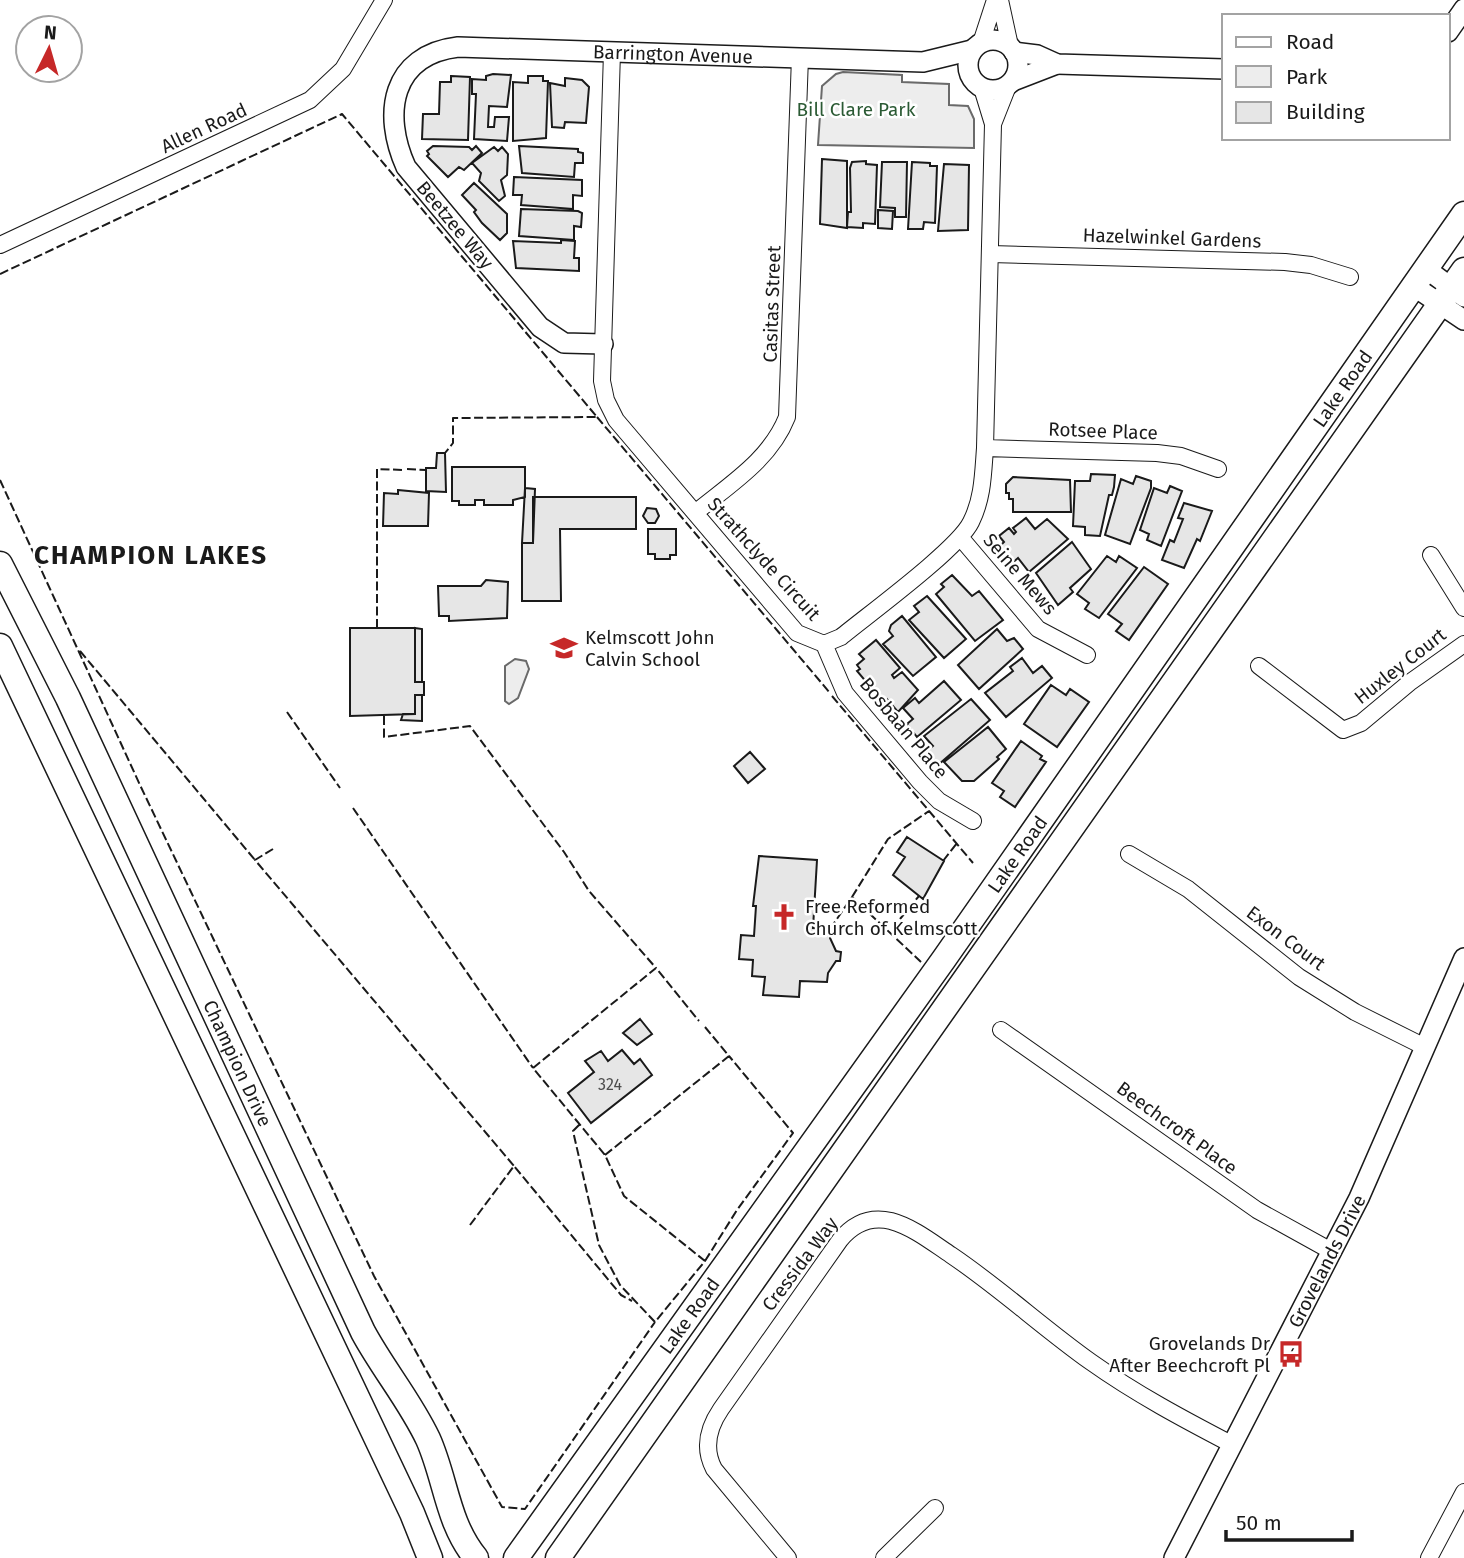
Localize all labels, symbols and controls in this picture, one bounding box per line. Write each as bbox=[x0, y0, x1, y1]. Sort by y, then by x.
north arrow bbox=[14, 14, 84, 84]
legend bbox=[1222, 14, 1450, 140]
text: N bbox=[43, 21, 58, 45]
text: Road bbox=[1286, 29, 1334, 55]
street label: Barrington Avenue bbox=[593, 40, 753, 68]
text: Park bbox=[1286, 64, 1328, 90]
street label: Allen Road bbox=[157, 98, 251, 158]
park label: Bill Clare Park bbox=[797, 98, 916, 121]
text: Building bbox=[1286, 99, 1365, 125]
street label: Beetzee Way bbox=[412, 176, 499, 274]
street label: Hazelwinkel Gardens bbox=[1082, 223, 1262, 253]
street label: Casitas Street bbox=[758, 245, 786, 363]
street label: Lake Road bbox=[1308, 346, 1377, 431]
street label: Rotsee Place bbox=[1048, 418, 1158, 444]
street label: Strathclyde Circuit bbox=[703, 493, 825, 625]
street label: Seine Mews bbox=[978, 529, 1062, 619]
district label: CHAMPION LAKES bbox=[34, 540, 268, 571]
street label: Huxley Court bbox=[1350, 623, 1451, 709]
place label: Kelmscott John Calvin School bbox=[585, 626, 715, 671]
school or university icon: Kelmscott John Calvin School bbox=[549, 633, 579, 663]
street label: Bosbaan Place bbox=[855, 673, 953, 783]
street label: Lake Road bbox=[982, 811, 1052, 897]
place label: Free Reformed Church of Kelmscott bbox=[805, 895, 978, 940]
street label: Exon Court bbox=[1242, 901, 1330, 975]
church icon: Free Reformed Church of Kelmscott bbox=[769, 902, 799, 932]
street label: Champion Drive bbox=[199, 996, 277, 1130]
house number: 324 bbox=[598, 1075, 622, 1094]
street label: Beechcroft Place bbox=[1112, 1077, 1242, 1179]
street label: Grovelands Drive bbox=[1283, 1191, 1370, 1331]
street label: Cressida Way bbox=[757, 1212, 843, 1316]
street label: Lake Road bbox=[654, 1273, 724, 1358]
place label: Grovelands Dr After Beechcroft Pl bbox=[1109, 1332, 1271, 1377]
bus stop icon: Grovelands Dr After Beechcroft Pl bbox=[1276, 1339, 1306, 1369]
scale bar bbox=[1226, 1498, 1352, 1542]
text: 50 m bbox=[1236, 1510, 1282, 1536]

